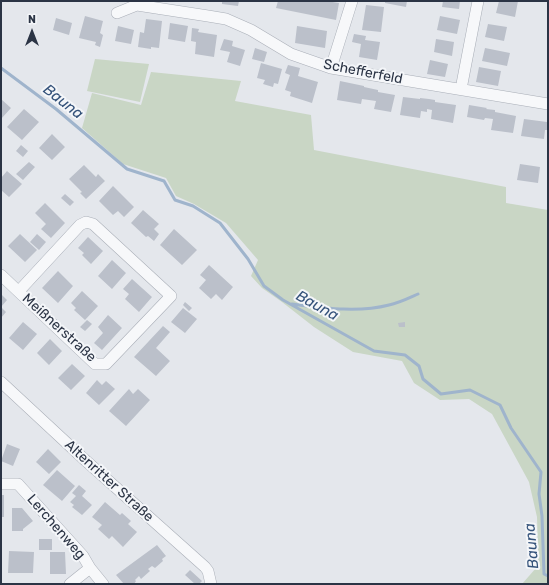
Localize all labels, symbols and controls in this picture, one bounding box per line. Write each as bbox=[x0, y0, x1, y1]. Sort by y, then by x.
north arrow bbox=[12, 12, 52, 52]
text: N bbox=[28, 13, 36, 26]
street label: Schefferfeld bbox=[322, 56, 404, 88]
water label: Bauna bbox=[39, 81, 87, 123]
water label: Bauna bbox=[293, 287, 341, 325]
street label: Meißnerstraße bbox=[19, 290, 99, 366]
street label: Altenritter Straße bbox=[61, 437, 157, 525]
street label: Lerchenweg bbox=[23, 491, 89, 563]
water label: Bauna bbox=[521, 522, 543, 570]

